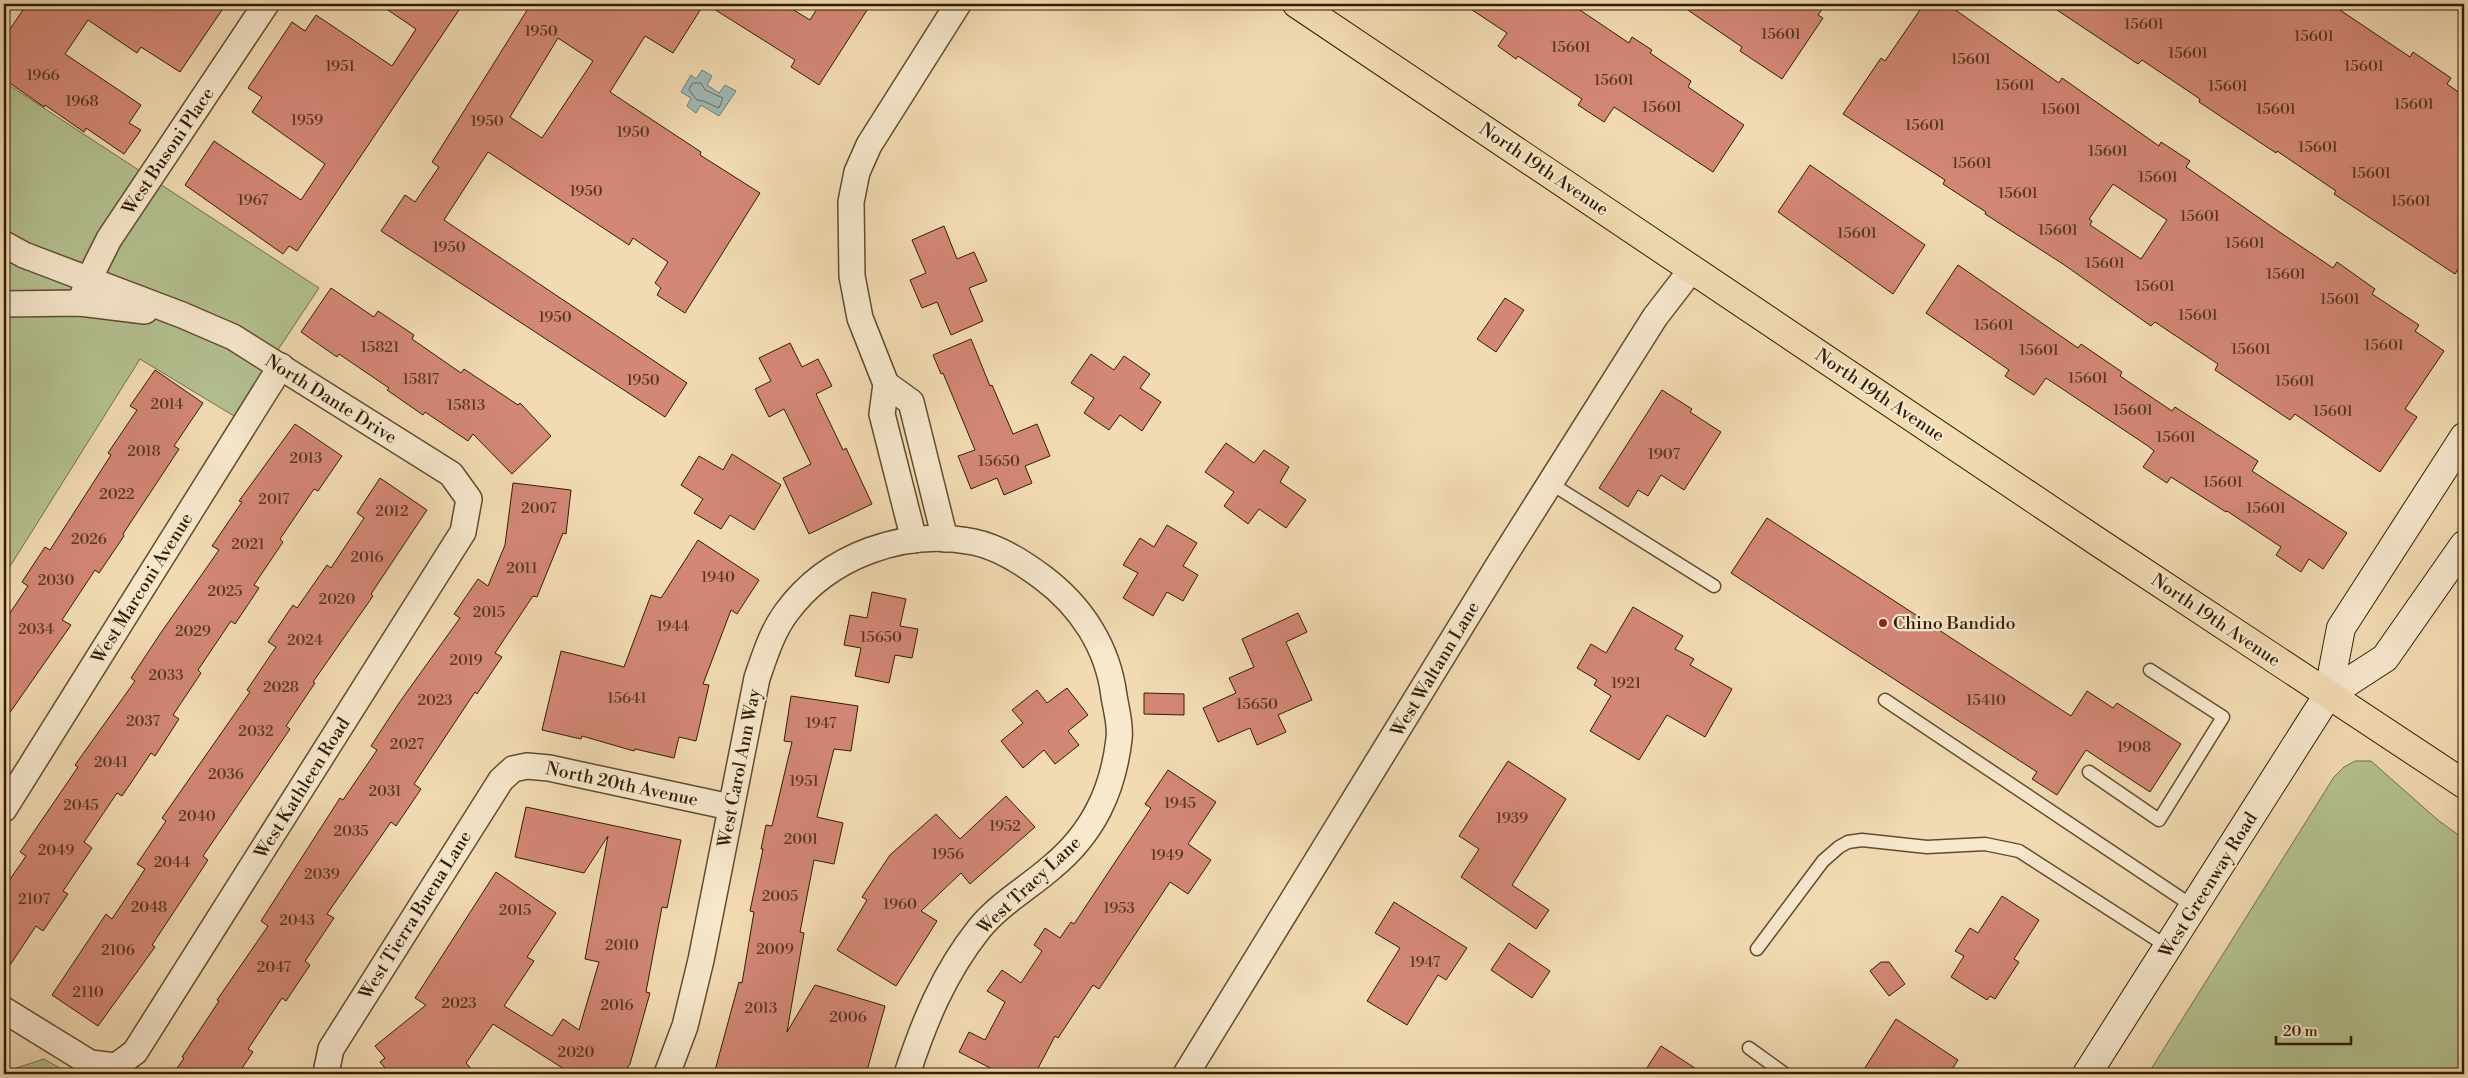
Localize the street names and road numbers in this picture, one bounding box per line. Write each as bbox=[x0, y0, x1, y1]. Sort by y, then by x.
street label: West Busoni Place bbox=[117, 83, 219, 220]
street label: North 19th Avenue bbox=[1475, 118, 1613, 221]
street label: North 19th Avenue bbox=[1811, 344, 1949, 447]
street label: North Dante Drive bbox=[260, 350, 401, 449]
street label: West Marconi Avenue bbox=[86, 508, 198, 669]
street label: North 19th Avenue bbox=[2147, 569, 2285, 672]
street label: West Waltann Lane bbox=[1385, 597, 1485, 742]
street label: West Carol Ann Way bbox=[713, 687, 766, 850]
street label: West Kathleen Road bbox=[249, 713, 356, 864]
street label: North 20th Avenue bbox=[544, 757, 700, 812]
street label: West Greenway Road bbox=[2154, 807, 2263, 963]
street label: West Tierra Buena Lane bbox=[353, 826, 477, 1005]
street label: West Tracy Lane bbox=[972, 831, 1086, 940]

